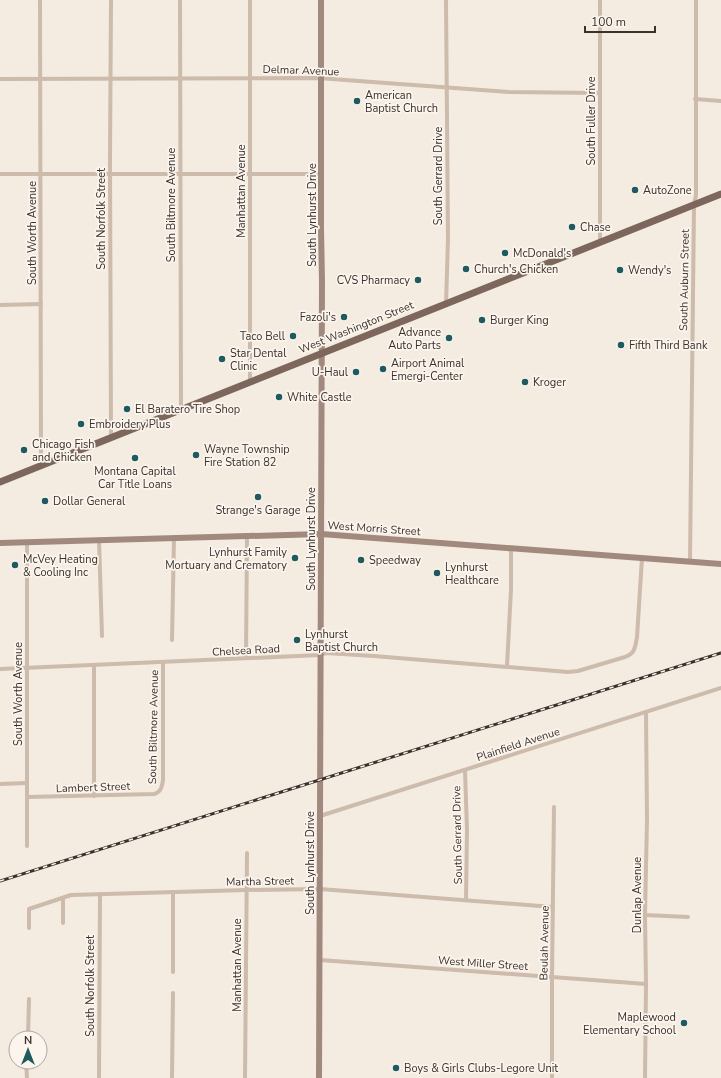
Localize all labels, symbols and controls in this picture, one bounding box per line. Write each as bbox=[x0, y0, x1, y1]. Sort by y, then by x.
scale bar bbox=[585, 8, 655, 34]
text: 100 m bbox=[591, 14, 626, 30]
street label: Delmar Avenue bbox=[262, 62, 340, 79]
street label: South Fuller Drive bbox=[584, 76, 599, 166]
place label: American Baptist Church bbox=[365, 88, 438, 116]
marker: American Baptist Church bbox=[352, 96, 362, 106]
street label: South Gerrard Drive bbox=[431, 127, 446, 225]
street label: Manhattan Avenue bbox=[234, 144, 249, 238]
street label: South Biltmore Avenue bbox=[164, 148, 179, 262]
street label: South Lynhurst Drive bbox=[305, 163, 320, 267]
street label: South Norfolk Street bbox=[94, 168, 109, 270]
street label: South Worth Avenue bbox=[25, 181, 40, 285]
place label: AutoZone bbox=[643, 183, 692, 198]
marker: AutoZone bbox=[630, 185, 640, 195]
place label: Chase bbox=[580, 220, 611, 235]
marker: Chase bbox=[567, 222, 577, 232]
street label: South Auburn Street bbox=[676, 229, 693, 331]
place label: McDonald's bbox=[513, 246, 571, 261]
marker: McDonald's bbox=[500, 248, 510, 258]
place label: Church's Chicken bbox=[474, 262, 558, 277]
place label: Wendy's bbox=[628, 263, 671, 278]
marker: Church's Chicken bbox=[461, 264, 471, 274]
marker: Wendy's bbox=[615, 265, 625, 275]
place label: CVS Pharmacy bbox=[337, 273, 410, 288]
marker: CVS Pharmacy bbox=[413, 275, 423, 285]
street label: West Washington Street bbox=[297, 298, 416, 357]
place label: Fazoli's bbox=[300, 310, 336, 325]
marker: Fazoli's bbox=[339, 312, 349, 322]
place label: Burger King bbox=[490, 313, 549, 328]
marker: Burger King bbox=[477, 315, 487, 325]
place label: Advance Auto Parts bbox=[388, 325, 441, 353]
place label: Taco Bell bbox=[240, 329, 286, 344]
marker: Taco Bell bbox=[288, 331, 298, 341]
marker: Advance Auto Parts bbox=[444, 333, 454, 343]
place label: Fifth Third Bank bbox=[629, 338, 708, 353]
marker: Fifth Third Bank bbox=[616, 340, 626, 350]
place label: Star Dental Clinic bbox=[230, 346, 287, 374]
marker: Star Dental Clinic bbox=[217, 354, 227, 364]
place label: Airport Animal Emergi-Center bbox=[391, 356, 465, 384]
marker: Airport Animal Emergi-Center bbox=[378, 364, 388, 374]
place label: U-Haul bbox=[312, 365, 349, 380]
marker: U-Haul bbox=[351, 367, 361, 377]
place label: Kroger bbox=[533, 375, 566, 390]
marker: Kroger bbox=[520, 377, 530, 387]
place label: White Castle bbox=[287, 390, 352, 405]
marker: White Castle bbox=[274, 392, 284, 402]
place label: El Baratero Tire Shop bbox=[135, 402, 240, 417]
marker: El Baratero Tire Shop bbox=[122, 404, 132, 414]
place label: Embroidery Plus bbox=[89, 417, 170, 432]
marker: Embroidery Plus bbox=[76, 419, 86, 429]
place label: Chicago Fish and Chicken bbox=[32, 437, 95, 465]
place label: Wayne Township Fire Station 82 bbox=[204, 442, 290, 470]
marker: Chicago Fish and Chicken bbox=[19, 445, 29, 455]
marker: Wayne Township Fire Station 82 bbox=[191, 450, 201, 460]
marker: Montana Capital Car Title Loans bbox=[130, 453, 140, 463]
place label: Montana Capital Car Title Loans bbox=[94, 464, 176, 492]
street label: South Lynhurst Drive bbox=[304, 487, 319, 591]
marker: Strange's Garage bbox=[253, 492, 263, 502]
place label: Dollar General bbox=[53, 494, 126, 509]
marker: Dollar General bbox=[40, 496, 50, 506]
place label: Strange's Garage bbox=[215, 503, 301, 518]
street label: West Morris Street bbox=[327, 518, 421, 539]
place label: Lynhurst Family Mortuary and Crematory bbox=[165, 545, 287, 573]
place label: McVey Heating & Cooling Inc bbox=[23, 552, 98, 580]
marker: Lynhurst Family Mortuary and Crematory bbox=[290, 553, 300, 563]
place label: Speedway bbox=[369, 553, 421, 568]
marker: Speedway bbox=[356, 555, 366, 565]
marker: McVey Heating & Cooling Inc bbox=[10, 560, 20, 570]
place label: Lynhurst Healthcare bbox=[445, 560, 499, 588]
marker: Lynhurst Healthcare bbox=[432, 568, 442, 578]
place label: Lynhurst Baptist Church bbox=[305, 627, 378, 655]
marker: Lynhurst Baptist Church bbox=[292, 635, 302, 645]
street label: Chelsea Road bbox=[212, 641, 280, 660]
street label: South Worth Avenue bbox=[11, 642, 26, 746]
street label: South Biltmore Avenue bbox=[145, 670, 162, 784]
street label: Plainfield Avenue bbox=[475, 724, 562, 765]
street label: Lambert Street bbox=[56, 779, 131, 796]
street label: South Gerrard Drive bbox=[449, 785, 466, 884]
street label: South Lynhurst Drive bbox=[303, 811, 318, 915]
street label: Dunlap Avenue bbox=[630, 857, 645, 933]
street label: Martha Street bbox=[226, 873, 294, 890]
street label: Beulah Avenue bbox=[536, 905, 553, 981]
street label: Manhattan Avenue bbox=[230, 918, 245, 1012]
street label: South Norfolk Street bbox=[83, 935, 98, 1037]
street label: West Miller Street bbox=[437, 953, 529, 974]
place label: Maplewood Elementary School bbox=[583, 1010, 677, 1038]
marker: Maplewood Elementary School bbox=[679, 1018, 689, 1028]
north arrow bbox=[8, 1030, 48, 1070]
text: N bbox=[24, 1033, 32, 1048]
place label: Boys & Girls Clubs-Legore Unit bbox=[404, 1061, 558, 1076]
marker: Boys & Girls Clubs-Legore Unit bbox=[391, 1063, 401, 1073]

